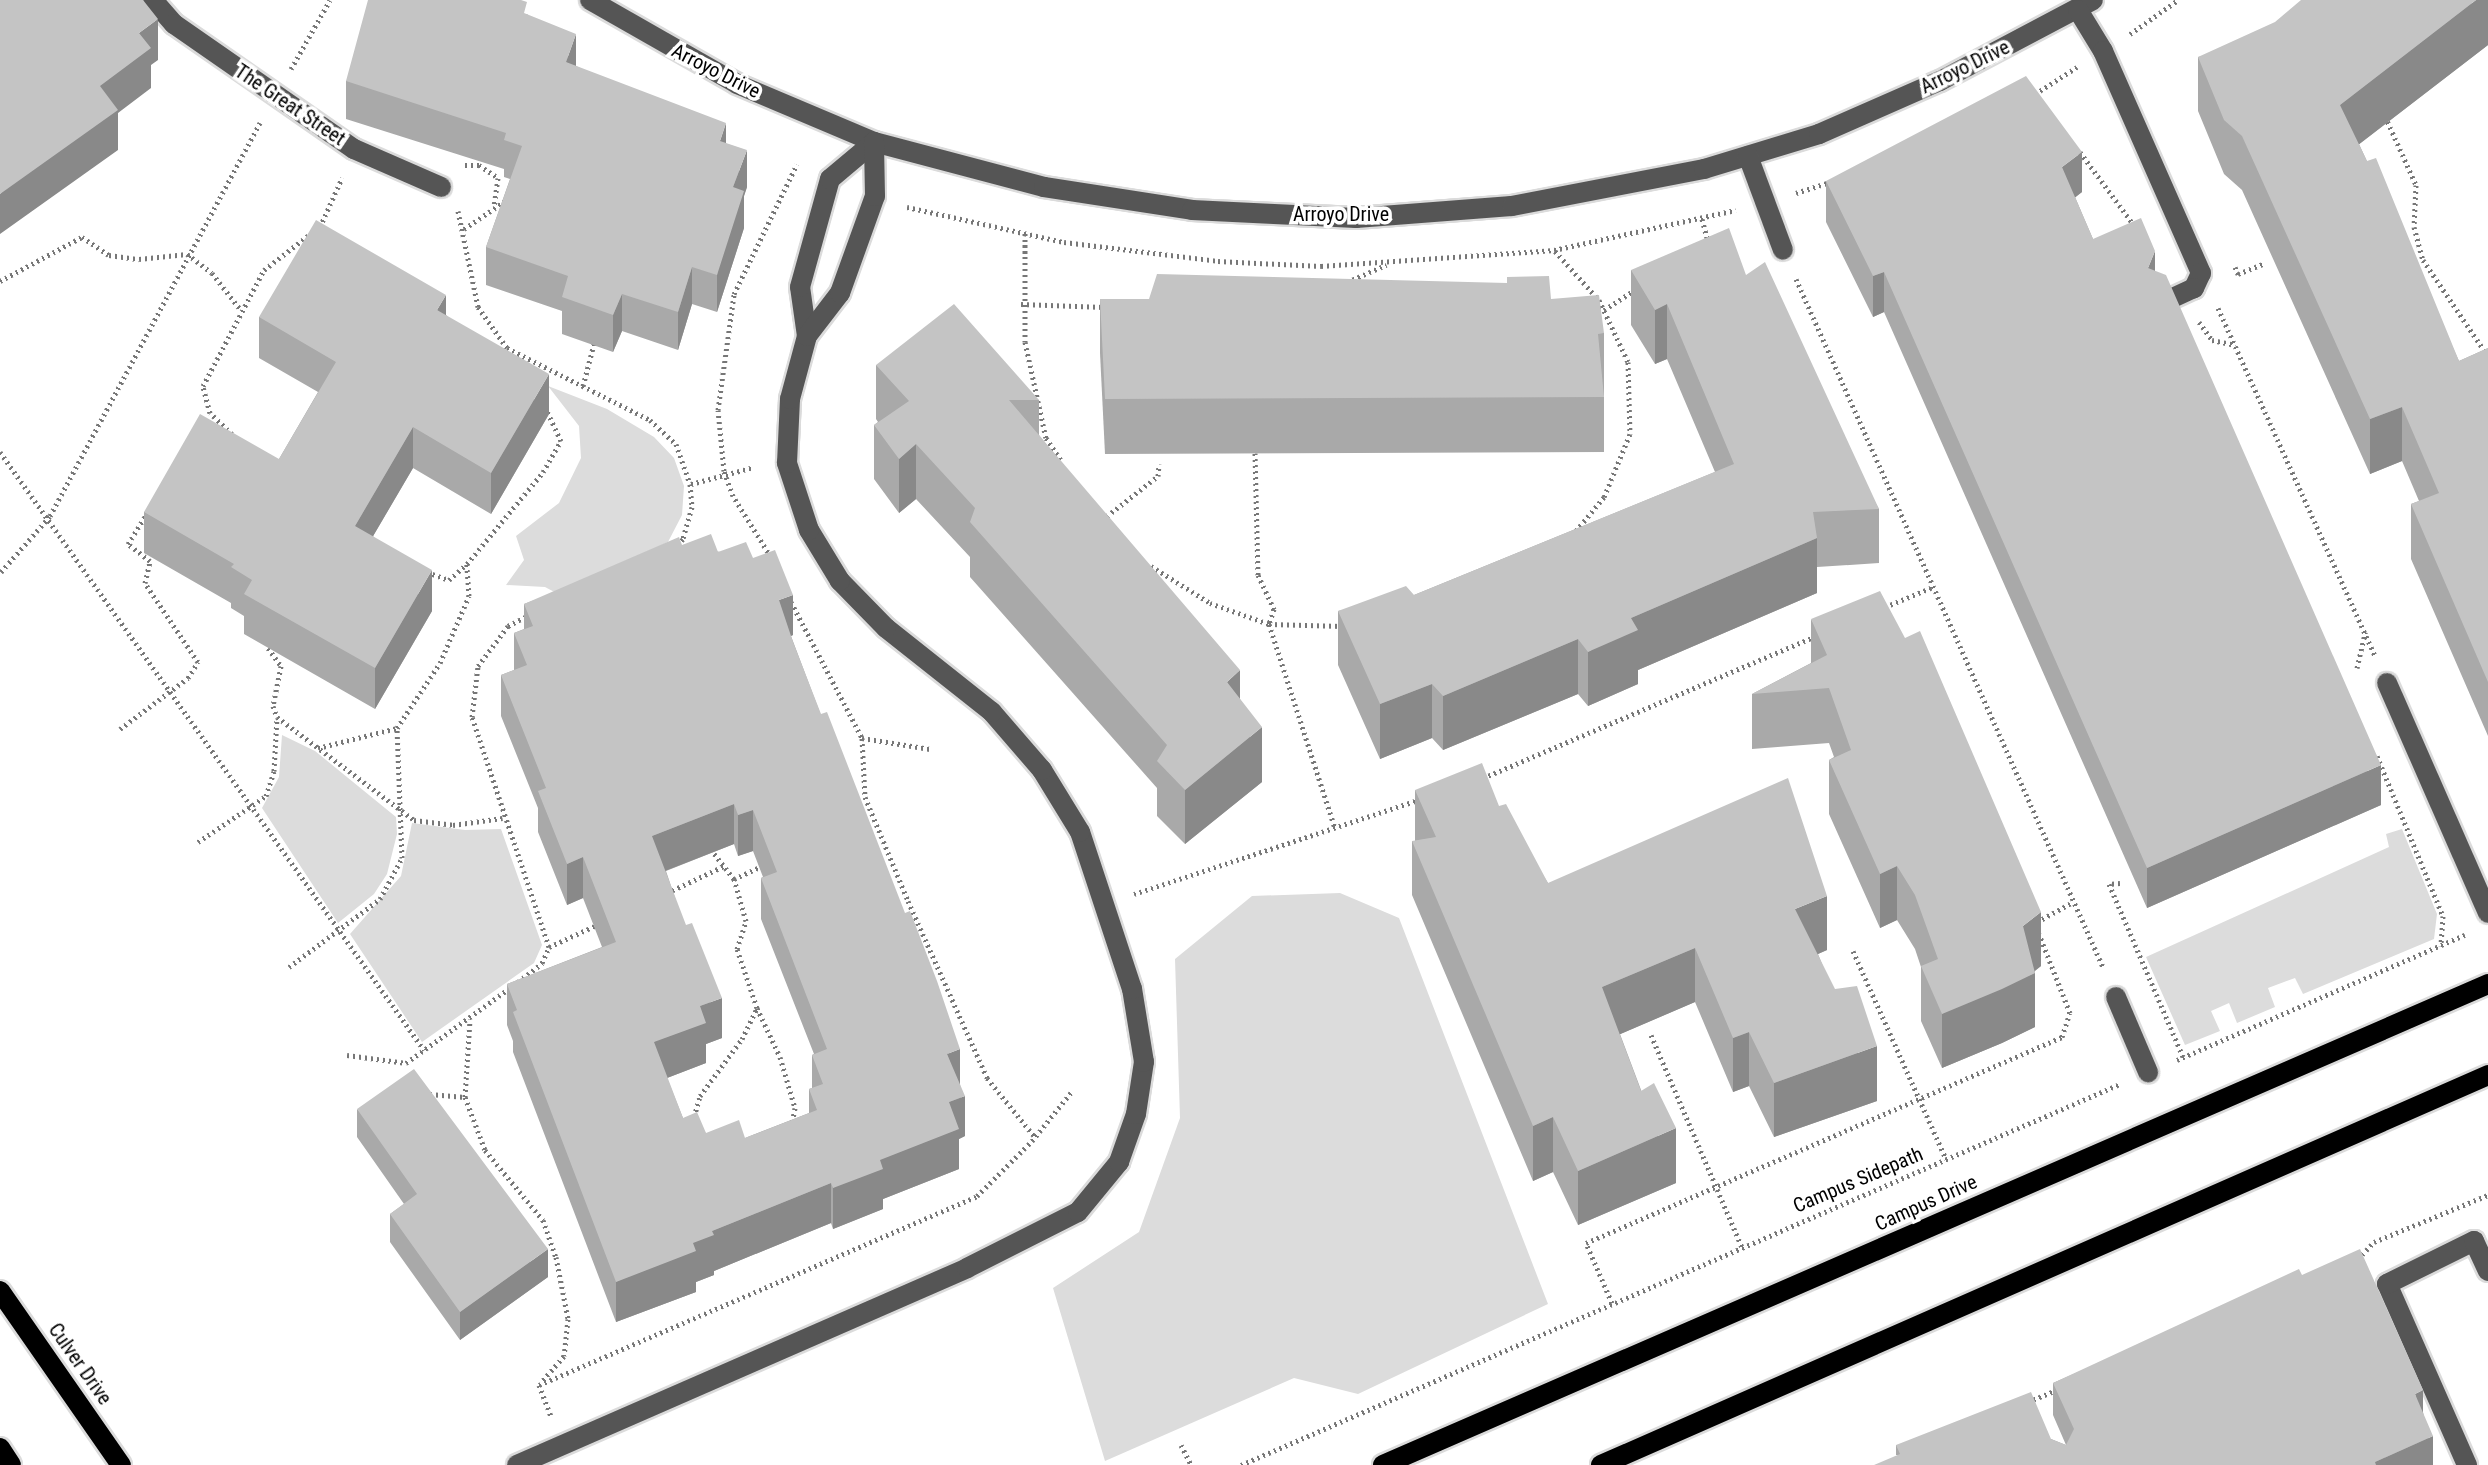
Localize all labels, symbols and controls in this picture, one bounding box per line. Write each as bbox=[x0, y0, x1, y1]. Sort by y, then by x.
street label: Arroyo Drive bbox=[1917, 35, 2013, 99]
street label: Arroyo Drive bbox=[668, 38, 764, 104]
street label: The Great Street bbox=[230, 59, 350, 151]
street label: Arroyo Drive bbox=[1293, 202, 1389, 226]
street label: Campus Sidepath bbox=[1790, 1142, 1926, 1218]
street label: Campus Drive bbox=[1871, 1170, 1981, 1236]
street label: Culver Drive bbox=[43, 1319, 117, 1409]

